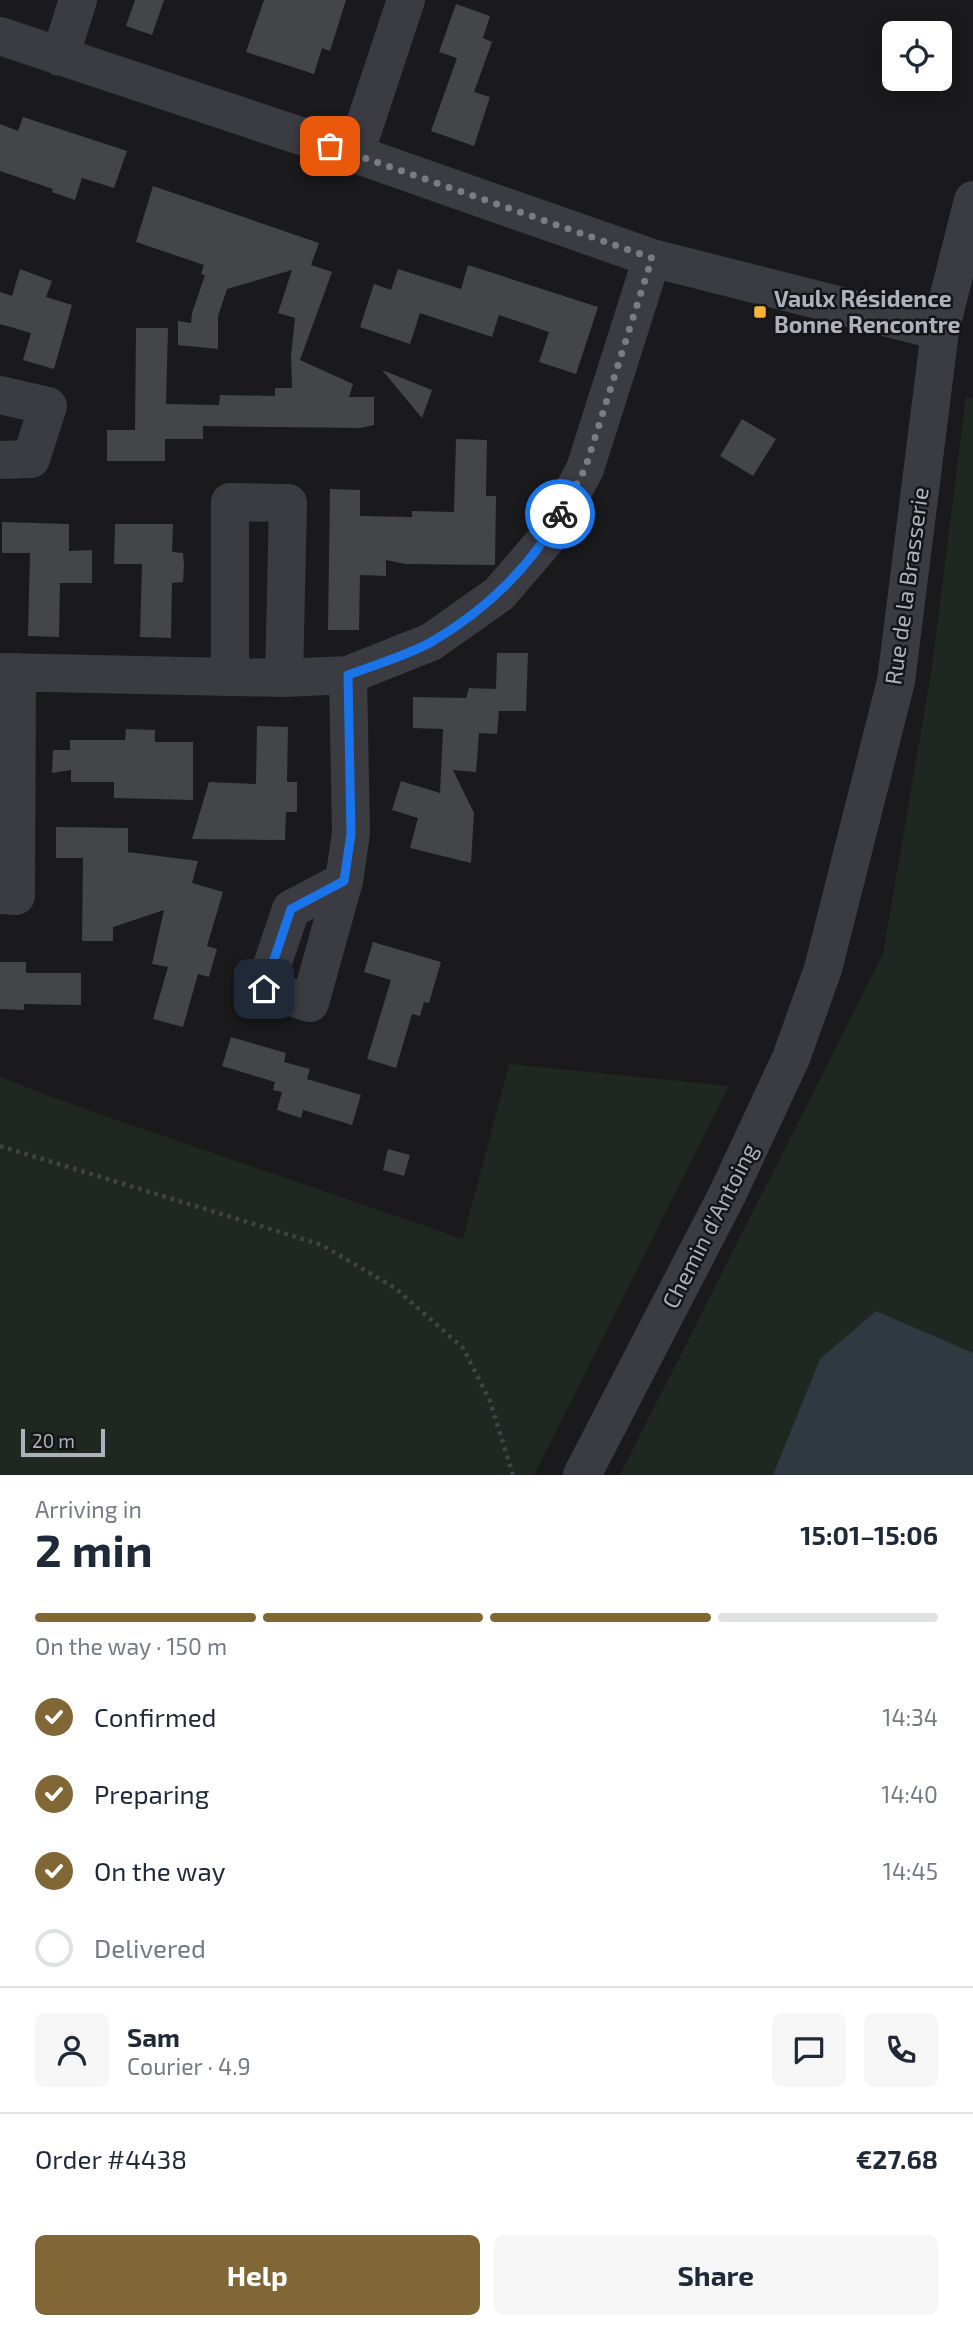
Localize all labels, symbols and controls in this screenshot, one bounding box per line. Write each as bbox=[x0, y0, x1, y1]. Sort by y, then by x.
map controls bbox=[882, 21, 952, 91]
button: locate bbox=[882, 21, 952, 91]
pin bbox=[300, 116, 360, 176]
icon: bag bbox=[311, 127, 349, 165]
place label: Vaulx Résidence Bonne Rencontre bbox=[774, 284, 960, 338]
marker: Vaulx Résidence Bonne Rencontre bbox=[752, 304, 768, 320]
courier bbox=[525, 479, 595, 549]
street label: Rue de la Brasserie bbox=[878, 485, 934, 686]
icon: bike bbox=[541, 495, 579, 533]
pin bbox=[234, 959, 294, 1019]
icon: home bbox=[245, 970, 283, 1008]
street label: Chemin d'Antoing bbox=[655, 1138, 763, 1313]
scale bar bbox=[21, 1426, 105, 1458]
text: 20 m bbox=[32, 1429, 75, 1452]
text: Arriving in bbox=[35, 1495, 142, 1523]
text: 15:01–15:06 bbox=[800, 1519, 938, 1550]
text: 2 min bbox=[35, 1521, 153, 1576]
text: On the way · 150 m bbox=[35, 1632, 227, 1660]
icon: check bbox=[35, 1698, 73, 1736]
text: Confirmed bbox=[94, 1701, 217, 1732]
text: 14:34 bbox=[882, 1703, 938, 1731]
icon: check bbox=[35, 1775, 73, 1813]
text: Preparing bbox=[94, 1778, 209, 1809]
text: 14:40 bbox=[881, 1780, 938, 1808]
icon: check bbox=[35, 1852, 73, 1890]
text: On the way bbox=[94, 1855, 225, 1886]
text: 14:45 bbox=[883, 1857, 938, 1885]
text: Delivered bbox=[94, 1932, 206, 1963]
button: person bbox=[35, 2013, 109, 2087]
button: chat bbox=[772, 2013, 846, 2087]
button: phone bbox=[864, 2013, 938, 2087]
text: Sam bbox=[127, 2021, 180, 2052]
text: Courier · 4.9 bbox=[127, 2052, 251, 2080]
text: Order #4438 bbox=[35, 2143, 187, 2174]
text: €27.68 bbox=[856, 2143, 938, 2174]
button: Help bbox=[35, 2235, 480, 2315]
button: Share bbox=[494, 2235, 938, 2315]

